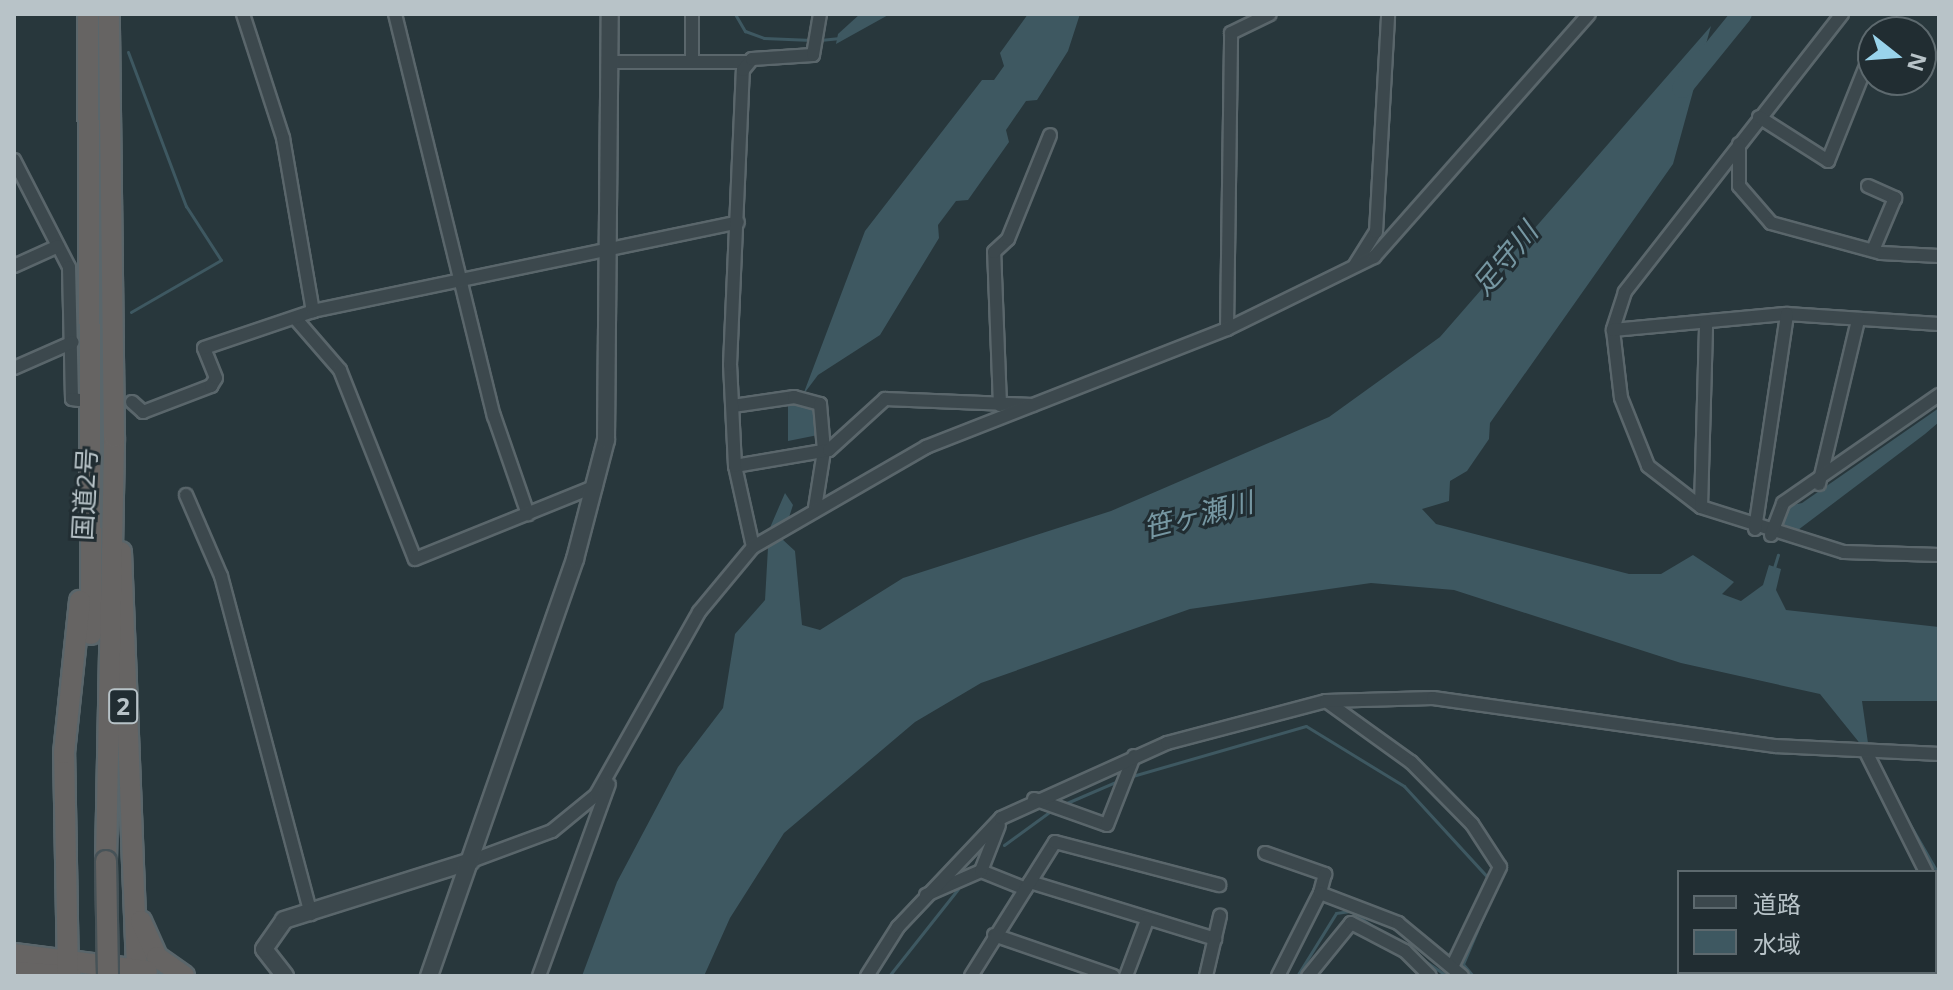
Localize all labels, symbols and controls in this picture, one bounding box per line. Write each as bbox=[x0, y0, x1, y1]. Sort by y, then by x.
north arrow bbox=[1857, 16, 1937, 96]
text: N bbox=[1901, 49, 1935, 75]
water label: 足守川 bbox=[1464, 215, 1544, 301]
street label: 国道2号 bbox=[67, 447, 103, 541]
water label: 笹ヶ瀬川 bbox=[1140, 484, 1256, 544]
road number: 2 bbox=[107, 686, 139, 726]
legend bbox=[1677, 870, 1937, 974]
text: 道路 bbox=[1753, 887, 1801, 920]
text: 水域 bbox=[1753, 927, 1801, 960]

